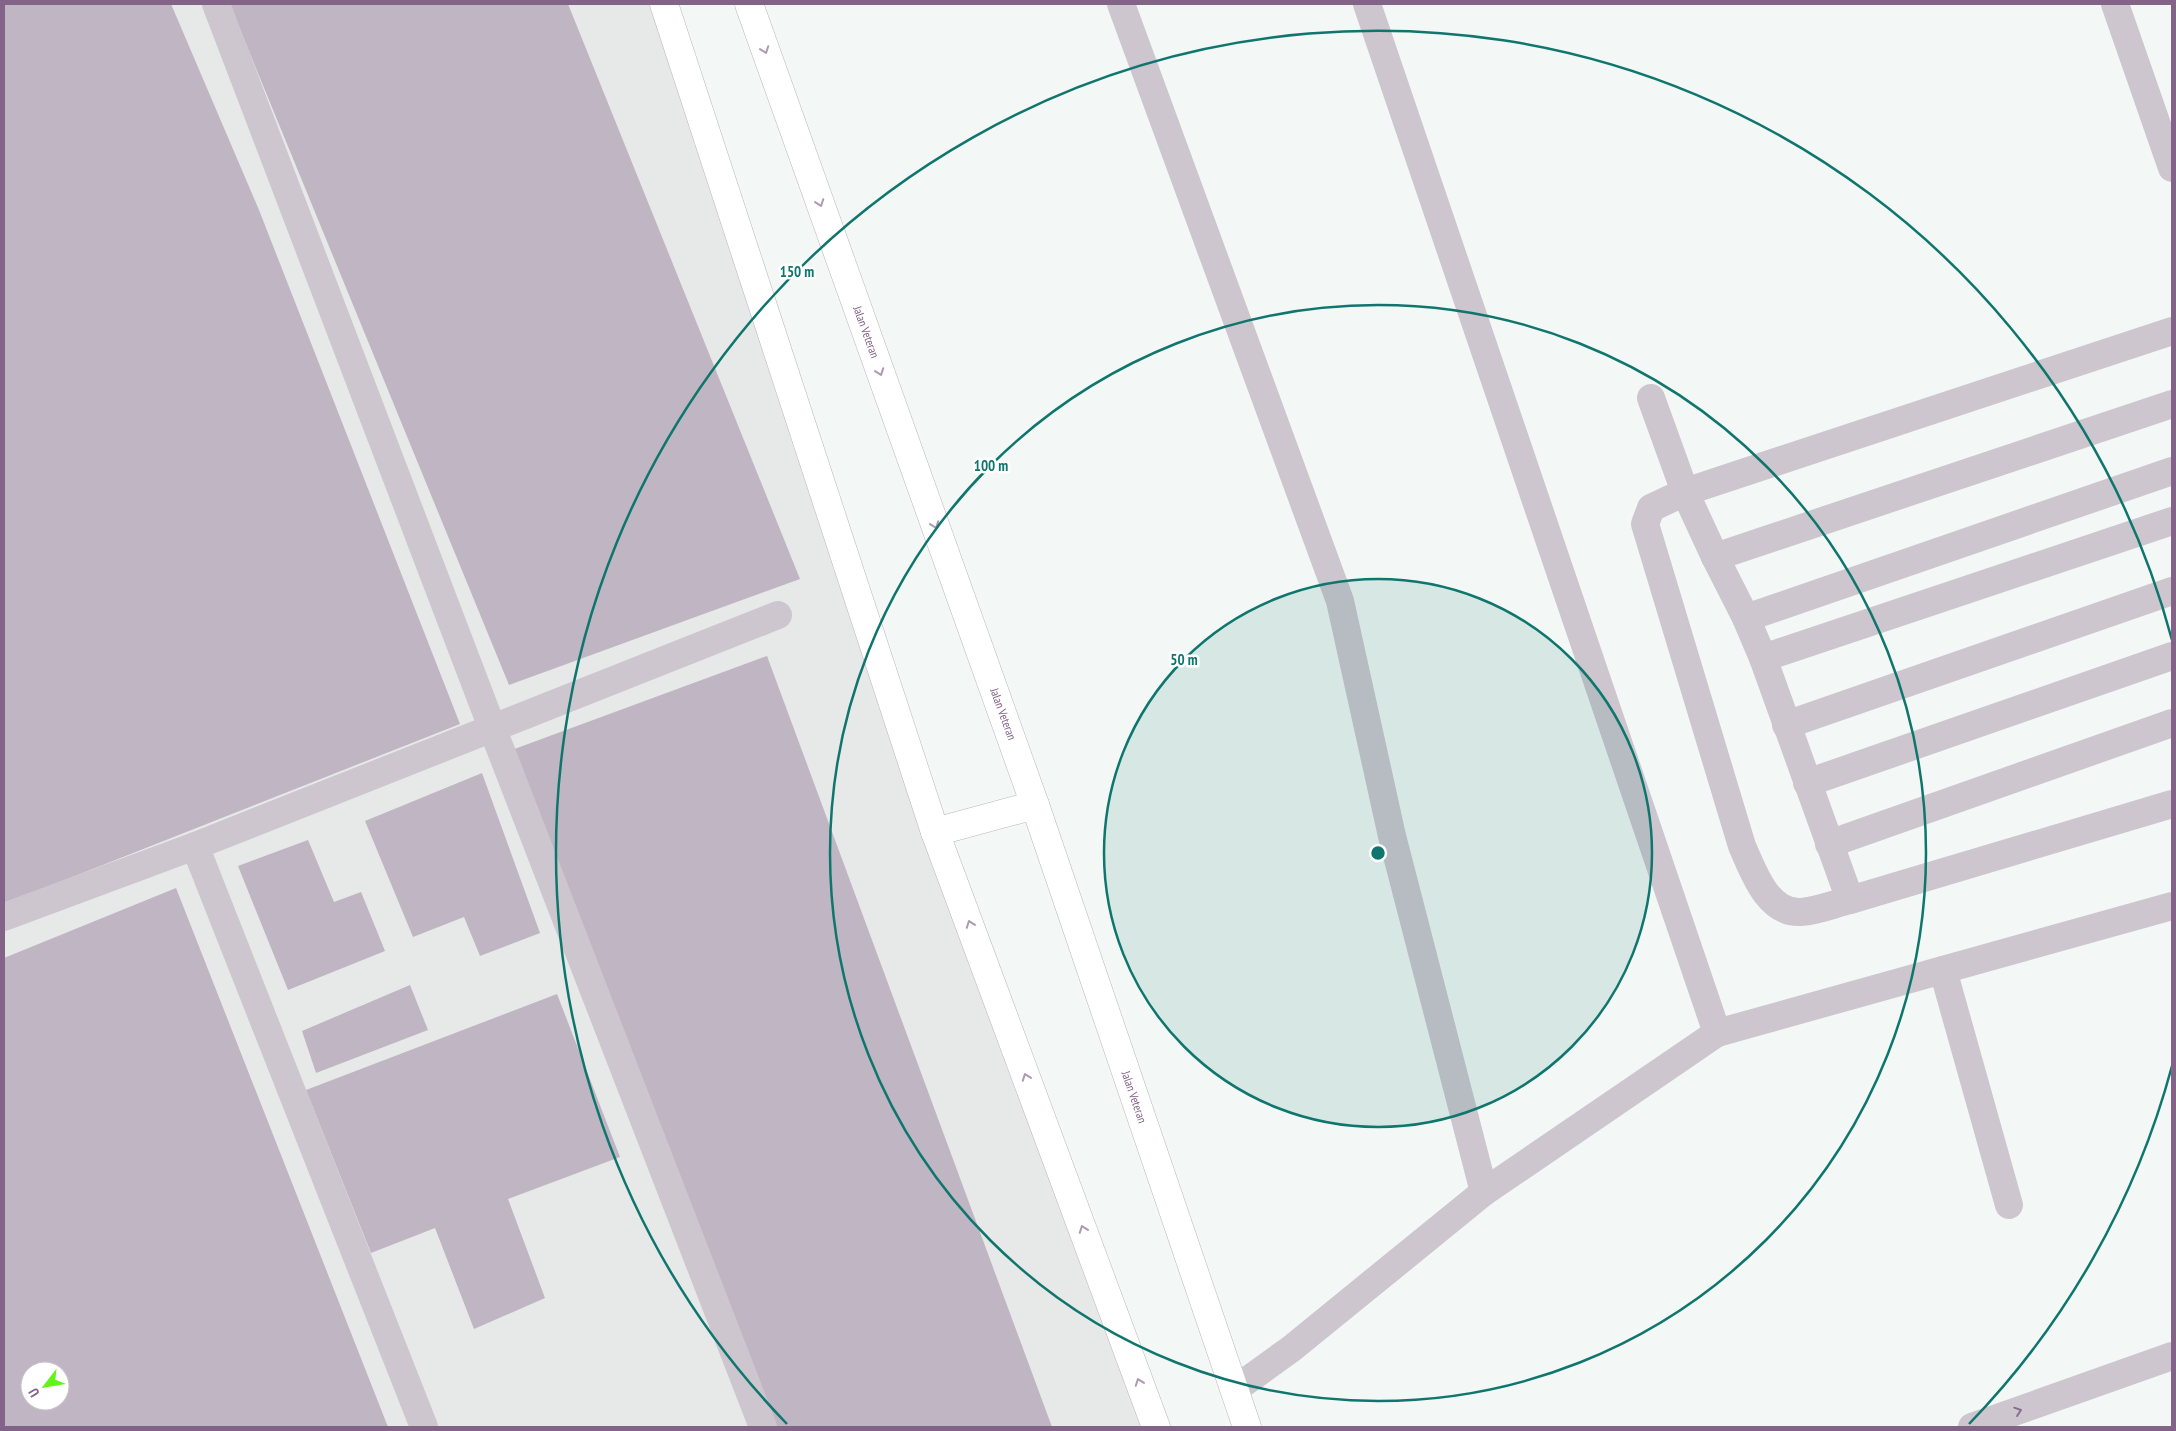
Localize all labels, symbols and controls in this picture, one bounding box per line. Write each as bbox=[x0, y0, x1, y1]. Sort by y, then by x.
one-way arrow bbox=[759, 45, 769, 53]
one-way arrow bbox=[814, 198, 824, 206]
text: 150 m bbox=[780, 262, 814, 281]
street label: Jalan Veteran bbox=[850, 303, 883, 360]
one-way arrow bbox=[875, 367, 885, 376]
text: 100 m bbox=[974, 456, 1008, 475]
one-way arrow bbox=[929, 521, 939, 529]
text: 50 m bbox=[1170, 650, 1198, 669]
street label: Jalan Veteran bbox=[987, 685, 1020, 742]
centre of rings bbox=[1369, 844, 1387, 862]
one-way arrow bbox=[966, 921, 976, 929]
street label: Jalan Veteran bbox=[1118, 1068, 1150, 1125]
one-way arrow bbox=[1022, 1073, 1032, 1082]
one-way arrow bbox=[1079, 1225, 1089, 1234]
north arrow bbox=[20, 1361, 70, 1411]
one-way arrow bbox=[1135, 1378, 1145, 1386]
text: U bbox=[24, 1385, 43, 1400]
one-way arrow bbox=[2013, 1407, 2022, 1417]

